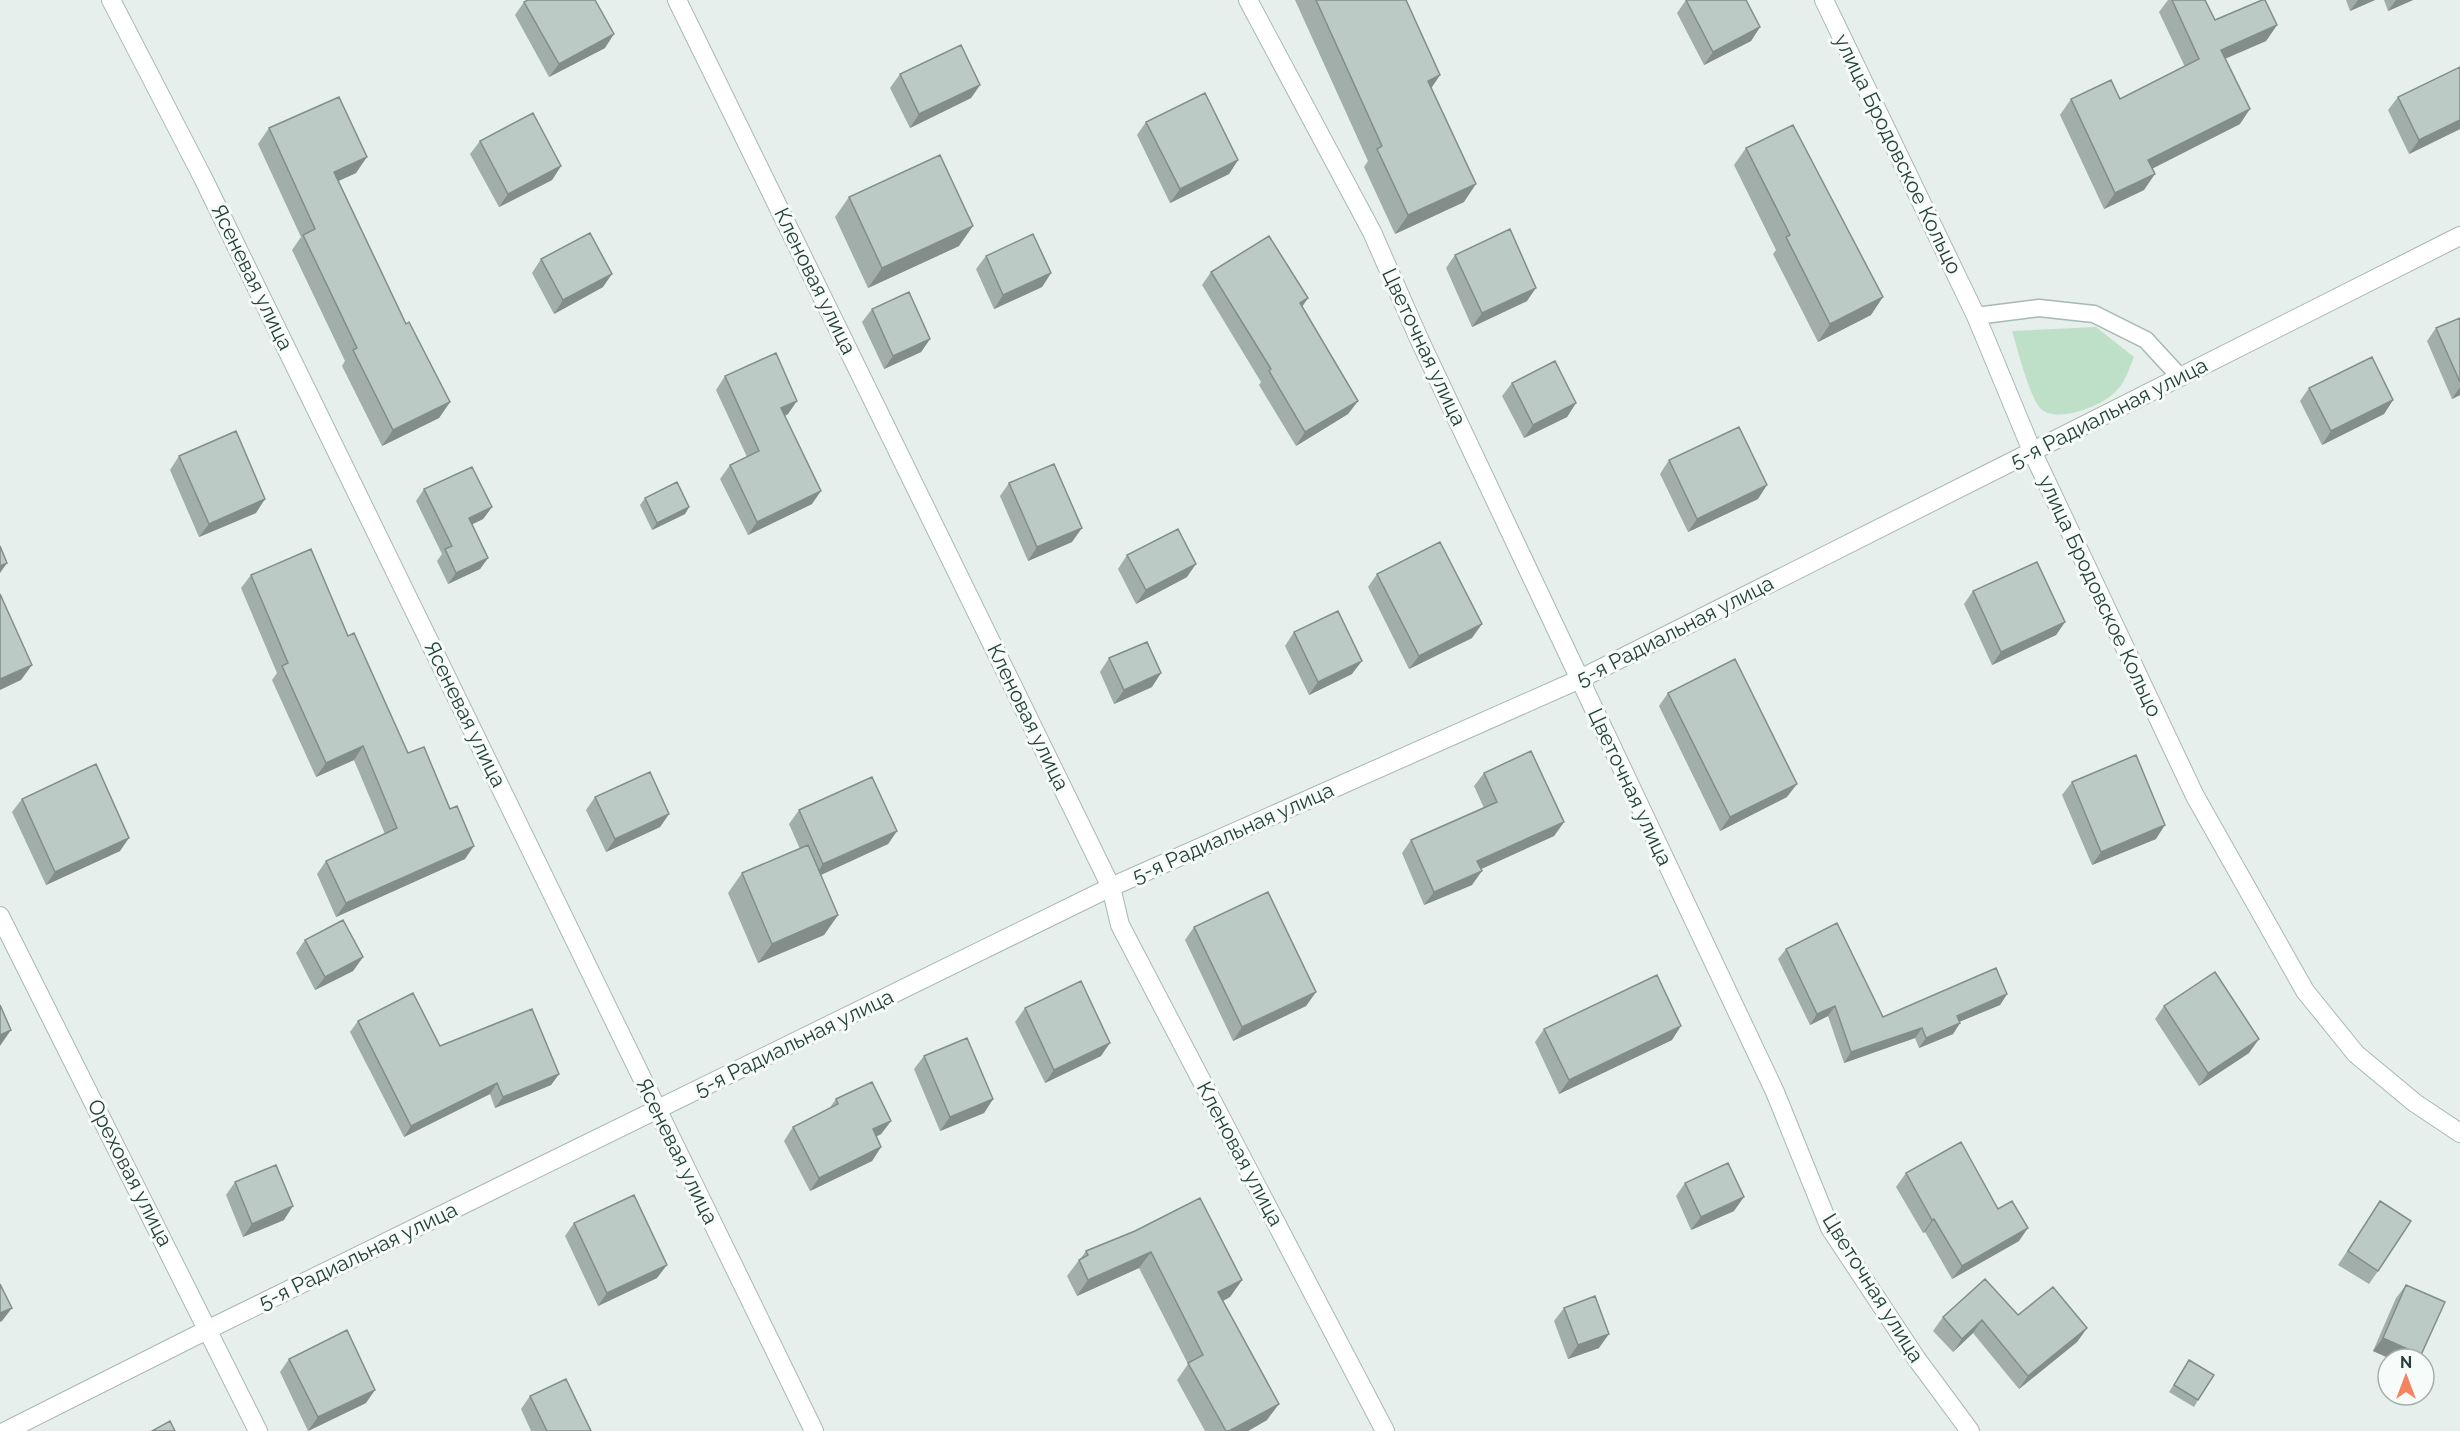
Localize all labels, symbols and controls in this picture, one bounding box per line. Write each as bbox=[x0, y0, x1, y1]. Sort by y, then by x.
street label: улица Бродовское Кольцо bbox=[1829, 30, 1968, 278]
street label: Ясеневая улица bbox=[206, 200, 299, 354]
street label: Кленовая улица bbox=[769, 203, 862, 358]
street label: Цветочная улица bbox=[1377, 264, 1472, 430]
street label: 5-я Радиальная улица bbox=[2006, 352, 2212, 473]
street label: улица Бродовское Кольцо bbox=[2033, 471, 2168, 721]
street label: 5-я Радиальная улица bbox=[1572, 570, 1778, 691]
street label: Ясеневая улица bbox=[419, 637, 512, 791]
street label: Кленовая улица bbox=[982, 639, 1075, 794]
street label: Цветочная улица bbox=[1583, 704, 1678, 870]
street label: 5-я Радиальная улица bbox=[1128, 777, 1337, 888]
street label: 5-я Радиальная улица bbox=[690, 984, 897, 1102]
street label: Ясеневая улица bbox=[631, 1074, 724, 1228]
street label: Кленовая улица bbox=[1192, 1077, 1289, 1230]
street label: Ореховая улица bbox=[83, 1095, 178, 1251]
street label: 5-я Радиальная улица bbox=[254, 1197, 461, 1315]
street label: Цветочная улица bbox=[1817, 1209, 1929, 1367]
north arrow bbox=[2376, 1347, 2436, 1407]
text: N bbox=[2400, 1353, 2412, 1372]

